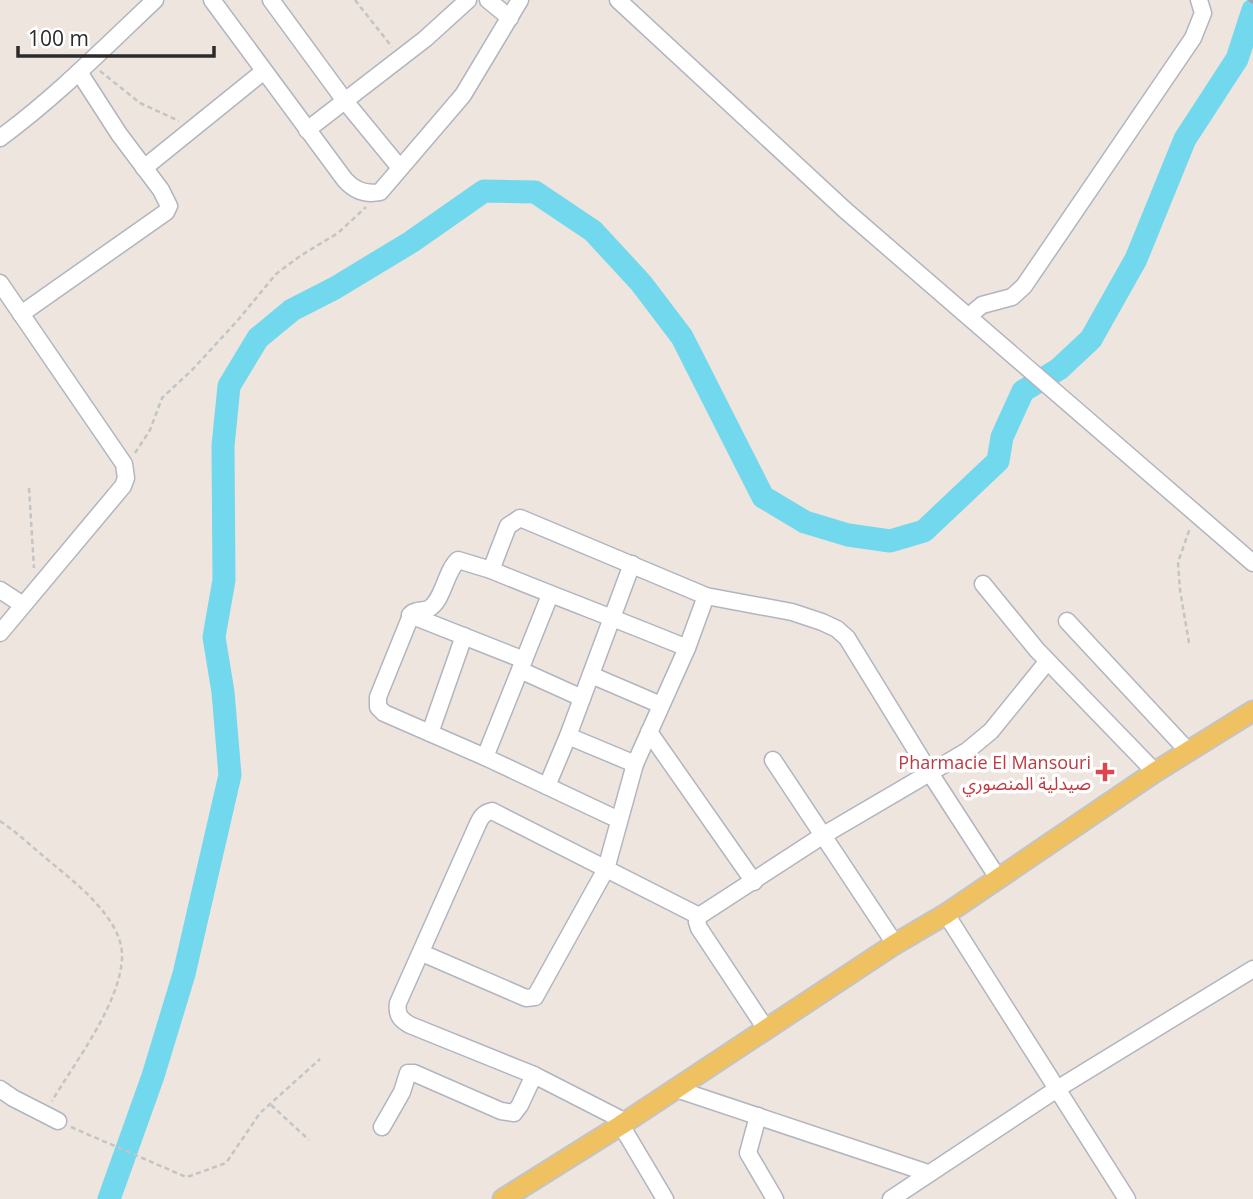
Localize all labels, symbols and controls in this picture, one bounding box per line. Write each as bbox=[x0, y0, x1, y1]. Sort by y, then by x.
scale bar bbox=[18, 14, 214, 58]
text: 100 m bbox=[28, 24, 89, 52]
place label: Pharmacie El Mansouri صيدلية المنصوري bbox=[898, 750, 1091, 797]
marker: Pharmacie El Mansouri صيدلية المنصوري bbox=[1097, 764, 1113, 780]

